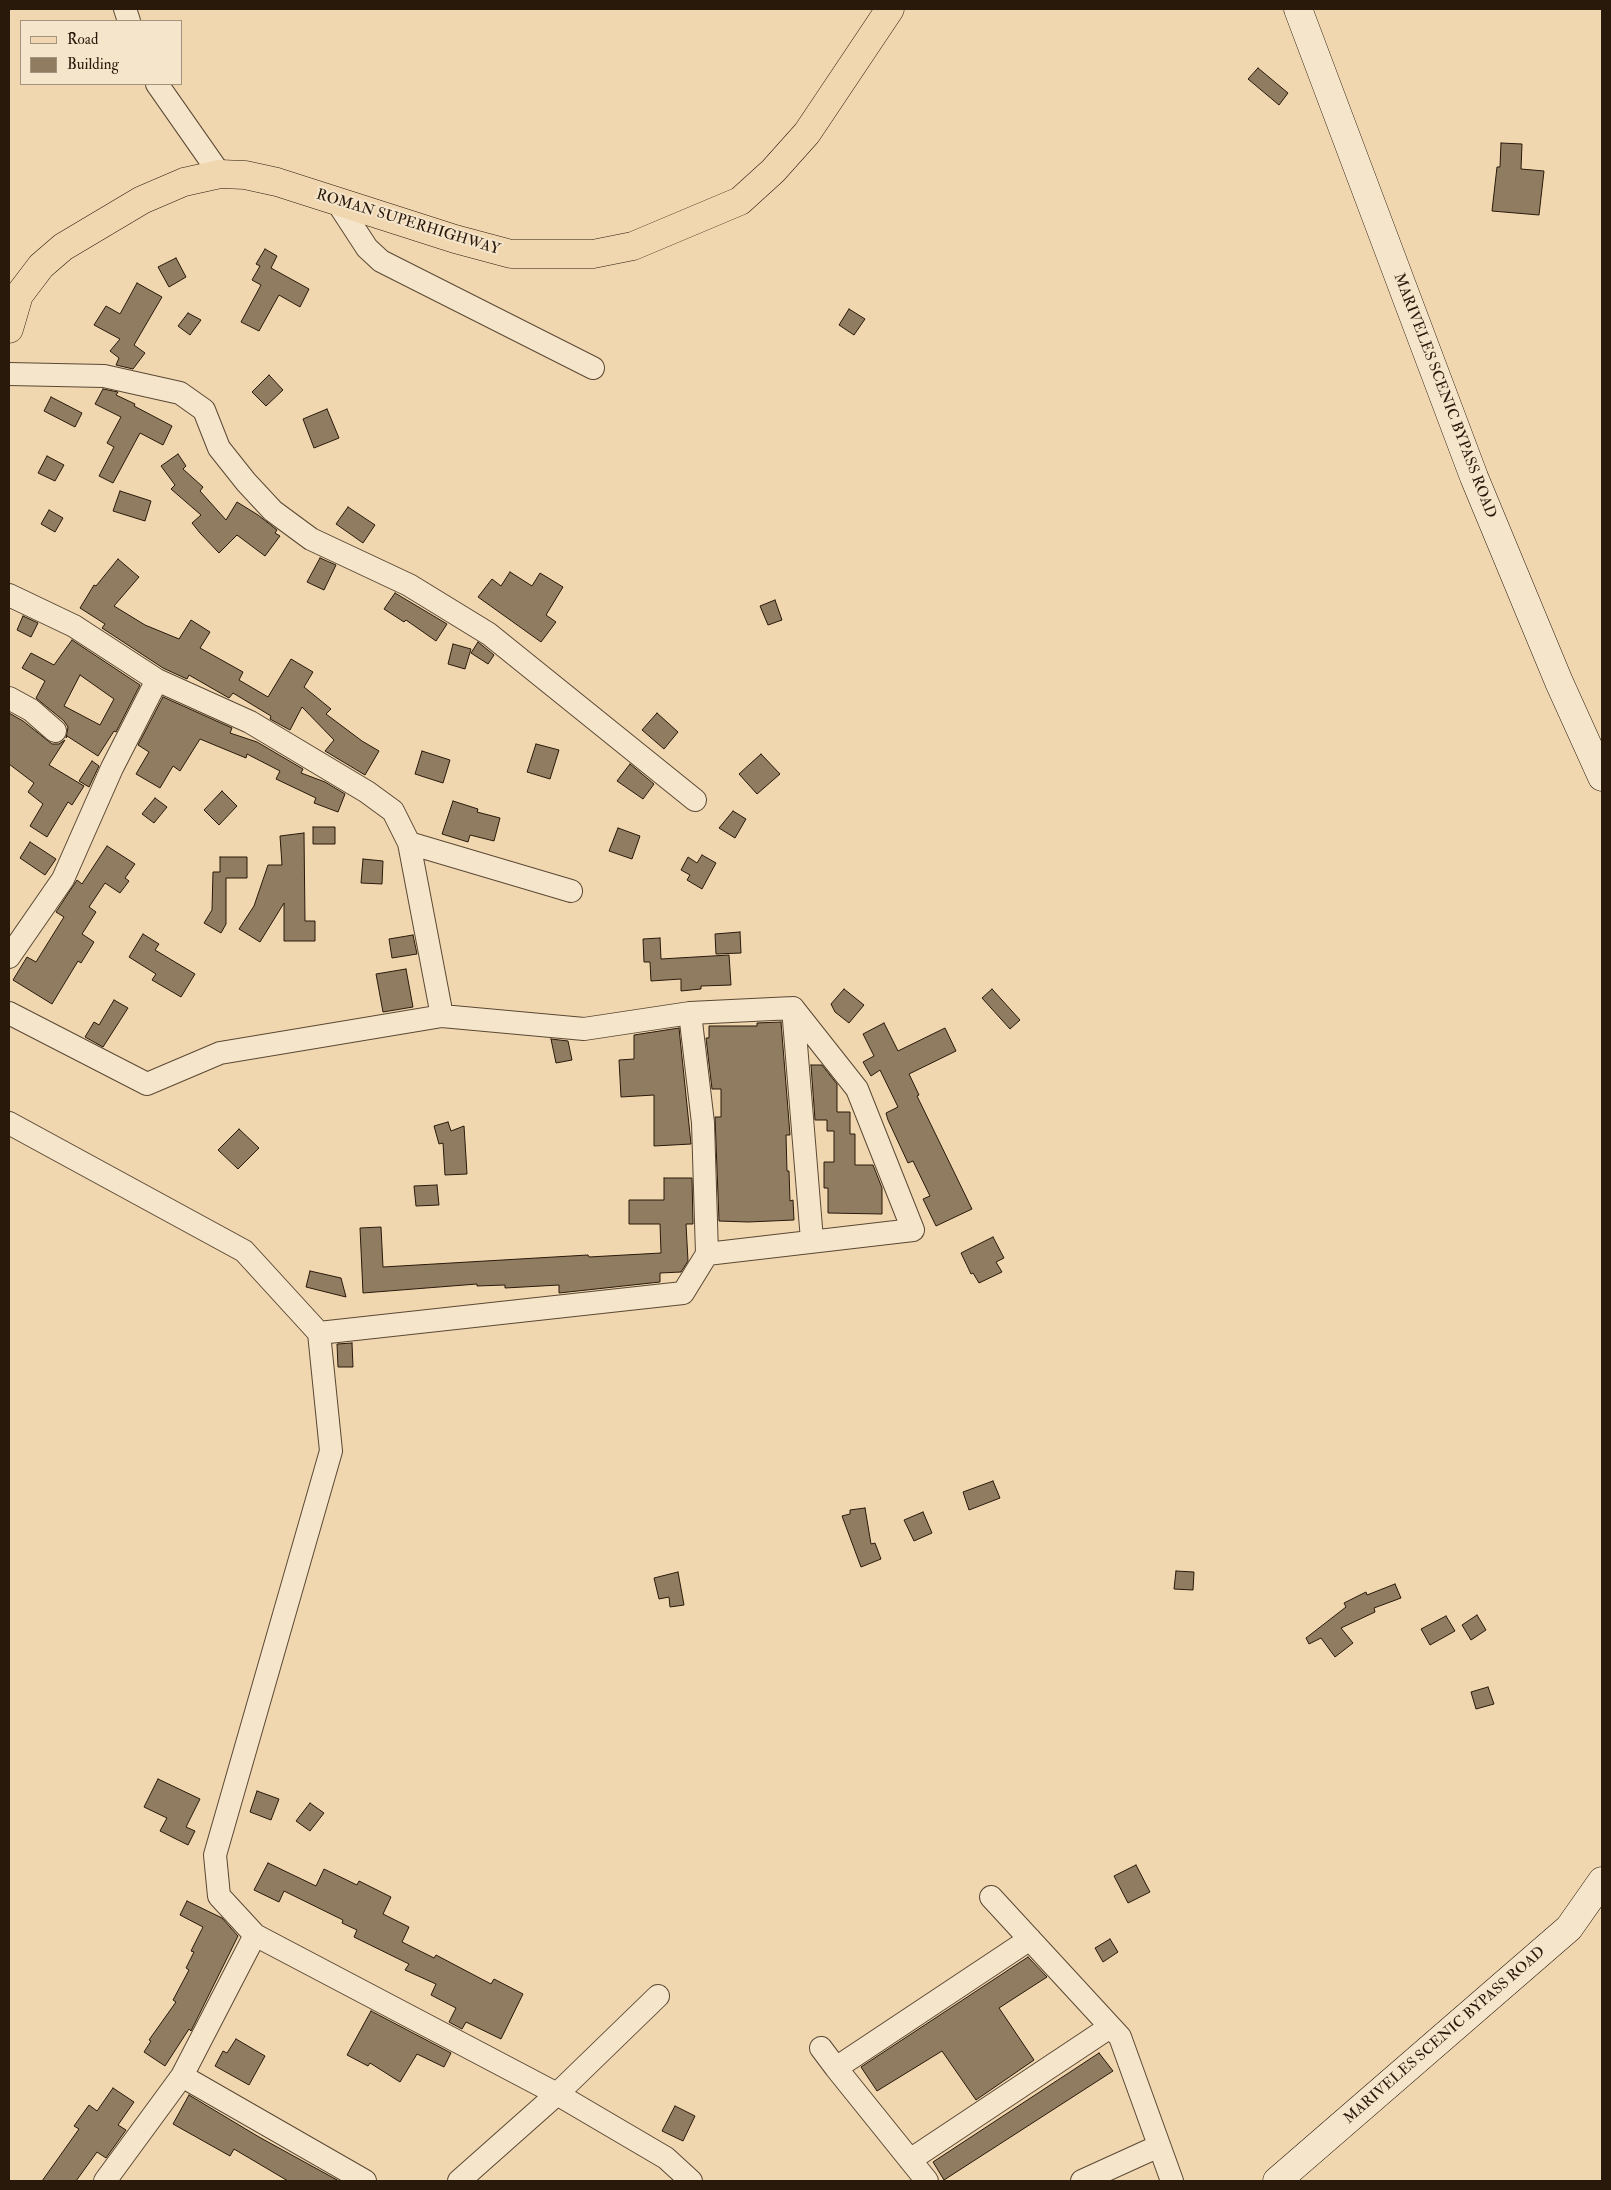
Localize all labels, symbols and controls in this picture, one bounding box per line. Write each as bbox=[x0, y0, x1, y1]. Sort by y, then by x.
legend bbox=[20, 20, 182, 85]
text: Road bbox=[67, 30, 98, 49]
text: Building bbox=[67, 55, 119, 74]
street label: ROMAN SUPERHIGHWAY bbox=[314, 186, 502, 260]
street label: MARIVELES SCENIC BYPASS ROAD bbox=[1389, 271, 1499, 521]
street label: MARIVELES SCENIC BYPASS ROAD bbox=[1341, 1944, 1549, 2128]

